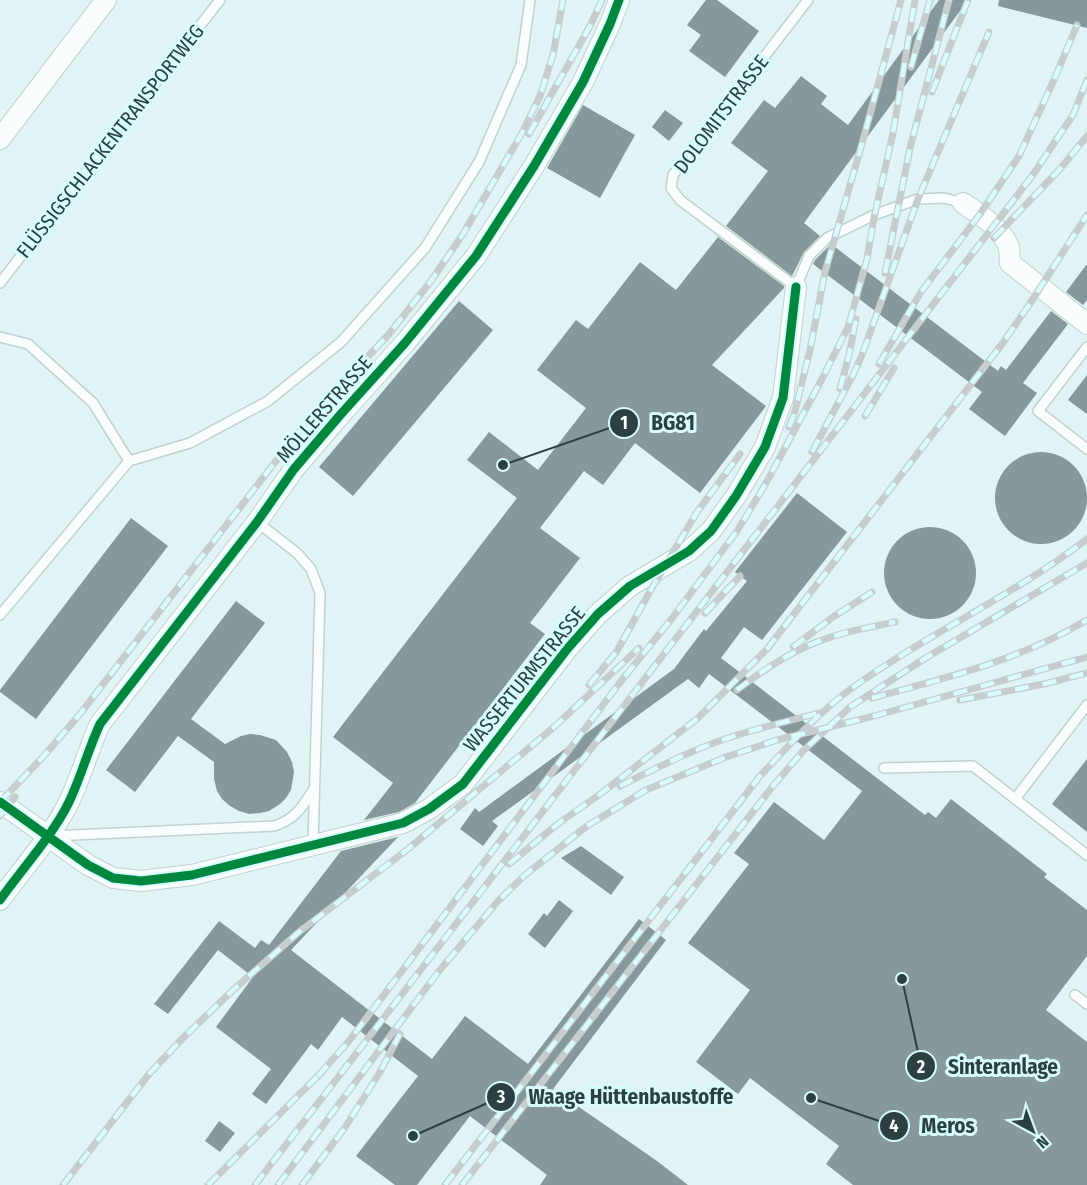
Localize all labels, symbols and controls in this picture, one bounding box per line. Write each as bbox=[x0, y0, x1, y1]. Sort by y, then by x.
street label: FLÜSSIGSCHLACKENTRANSPORTWEG bbox=[11, 19, 209, 263]
street label: DOLOMITSTRASSE bbox=[669, 50, 773, 178]
street label: MÖLLERSTRASSE bbox=[271, 351, 377, 467]
callout: BG81 bbox=[609, 403, 707, 442]
text: BG81 bbox=[651, 410, 695, 436]
text: 1 bbox=[620, 412, 628, 434]
street label: WASSERTURMSTRASSE bbox=[458, 602, 590, 756]
callout: Sinteranlage bbox=[906, 1047, 1070, 1086]
text: Sinteranlage bbox=[948, 1054, 1058, 1080]
text: 2 bbox=[916, 1056, 925, 1078]
callout: Waage Hüttenbaustoffe bbox=[486, 1077, 745, 1116]
text: Waage Hüttenbaustoffe bbox=[529, 1084, 734, 1110]
text: 3 bbox=[496, 1086, 506, 1108]
north arrow bbox=[1003, 1101, 1063, 1161]
callout: Meros bbox=[879, 1106, 987, 1145]
text: Meros bbox=[921, 1113, 975, 1139]
text: 4 bbox=[889, 1115, 899, 1137]
text: N bbox=[1033, 1132, 1052, 1152]

